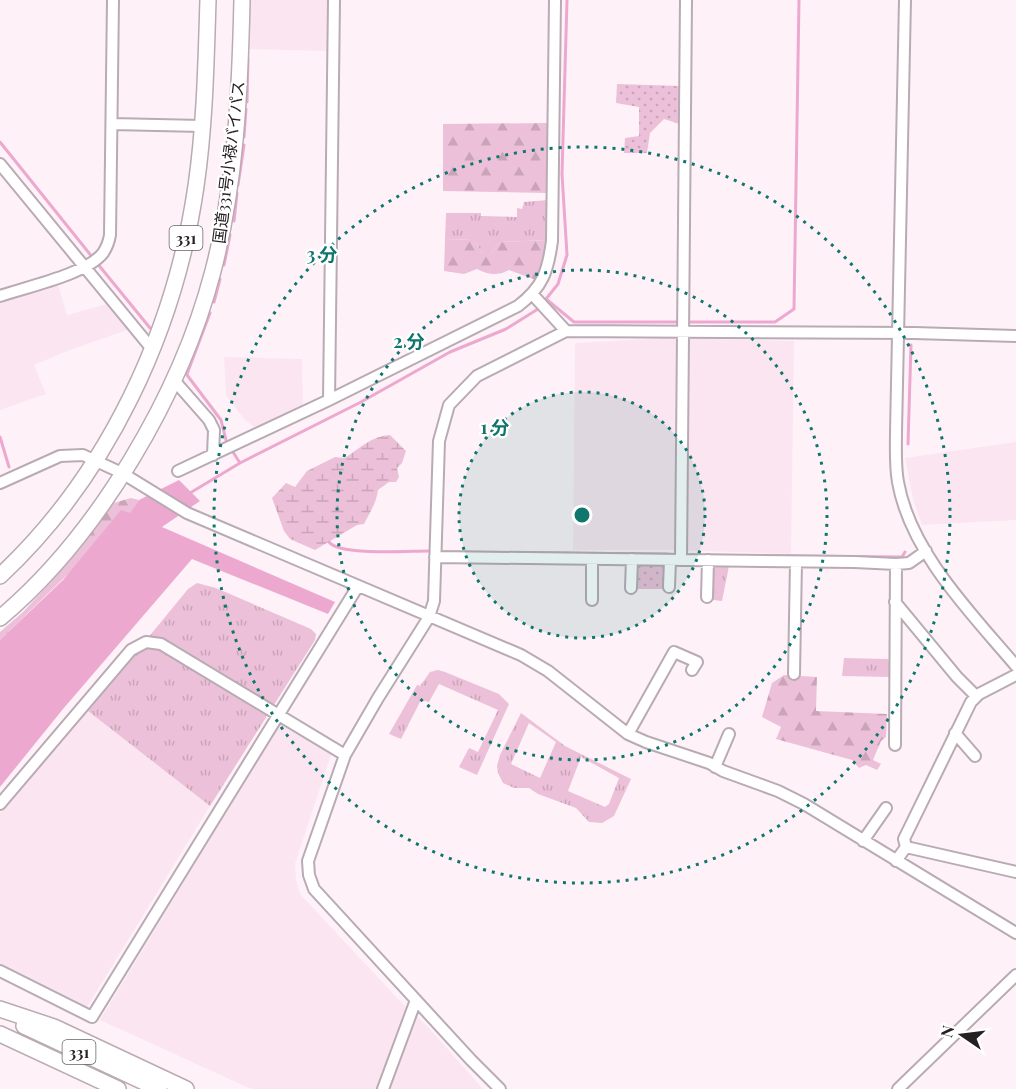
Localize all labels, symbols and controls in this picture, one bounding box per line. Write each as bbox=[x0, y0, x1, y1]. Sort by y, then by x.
street label: 国道331号小禄バイパス bbox=[208, 79, 248, 245]
road number: 331 bbox=[170, 226, 202, 250]
text: 3 分 bbox=[307, 242, 337, 266]
text: 2 分 bbox=[393, 329, 425, 353]
text: 1 分 bbox=[480, 415, 510, 439]
centre of rings bbox=[572, 505, 592, 525]
north arrow bbox=[932, 1005, 992, 1065]
text: N bbox=[935, 1023, 959, 1039]
road number: 331 bbox=[62, 1040, 96, 1064]

